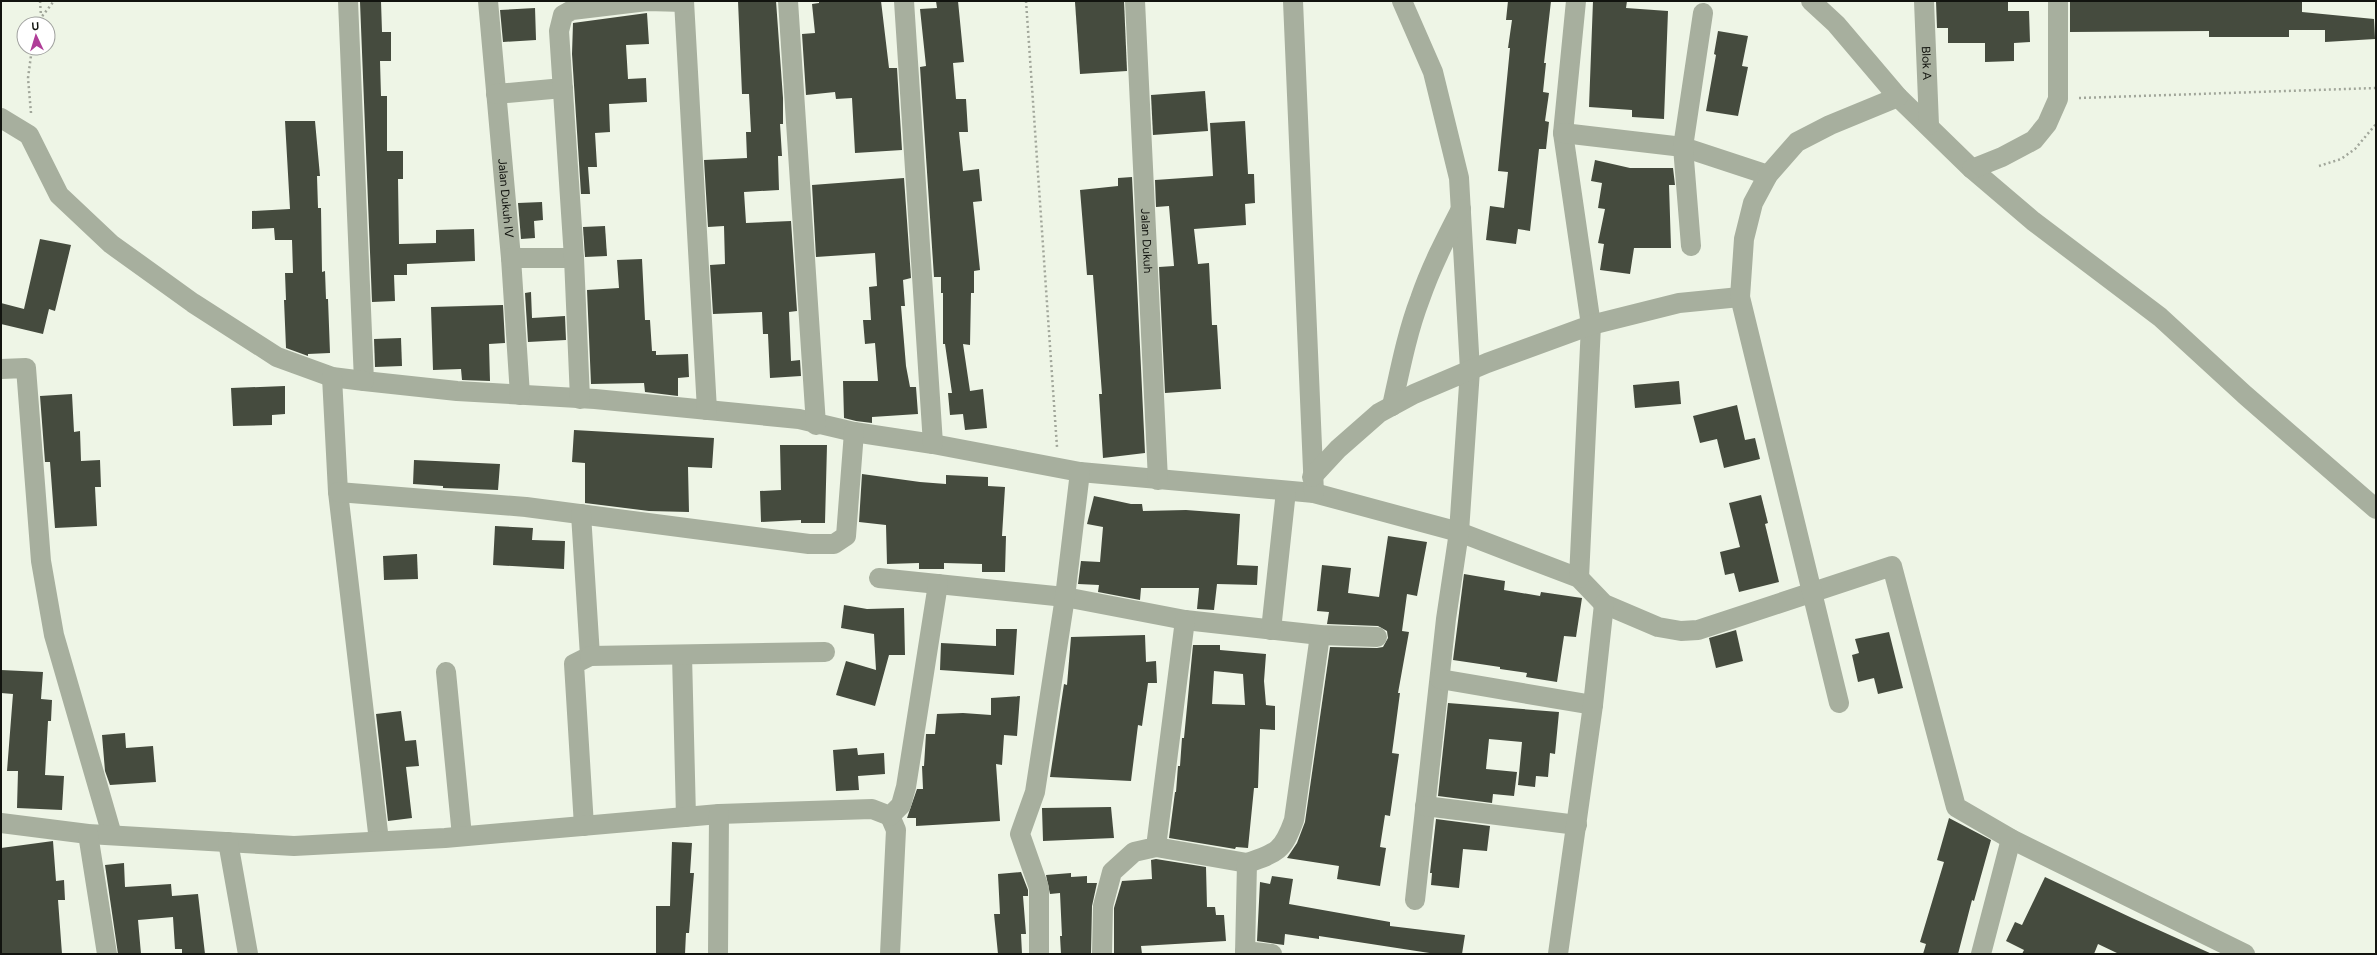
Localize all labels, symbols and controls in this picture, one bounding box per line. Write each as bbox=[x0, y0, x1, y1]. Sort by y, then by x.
north arrow bbox=[16, 16, 56, 56]
text: U bbox=[31, 20, 40, 33]
street label: Blok A bbox=[1919, 46, 1934, 80]
street label: Jalan Dukuh IV bbox=[495, 158, 516, 239]
street label: Jalan Dukuh bbox=[1138, 208, 1155, 274]

